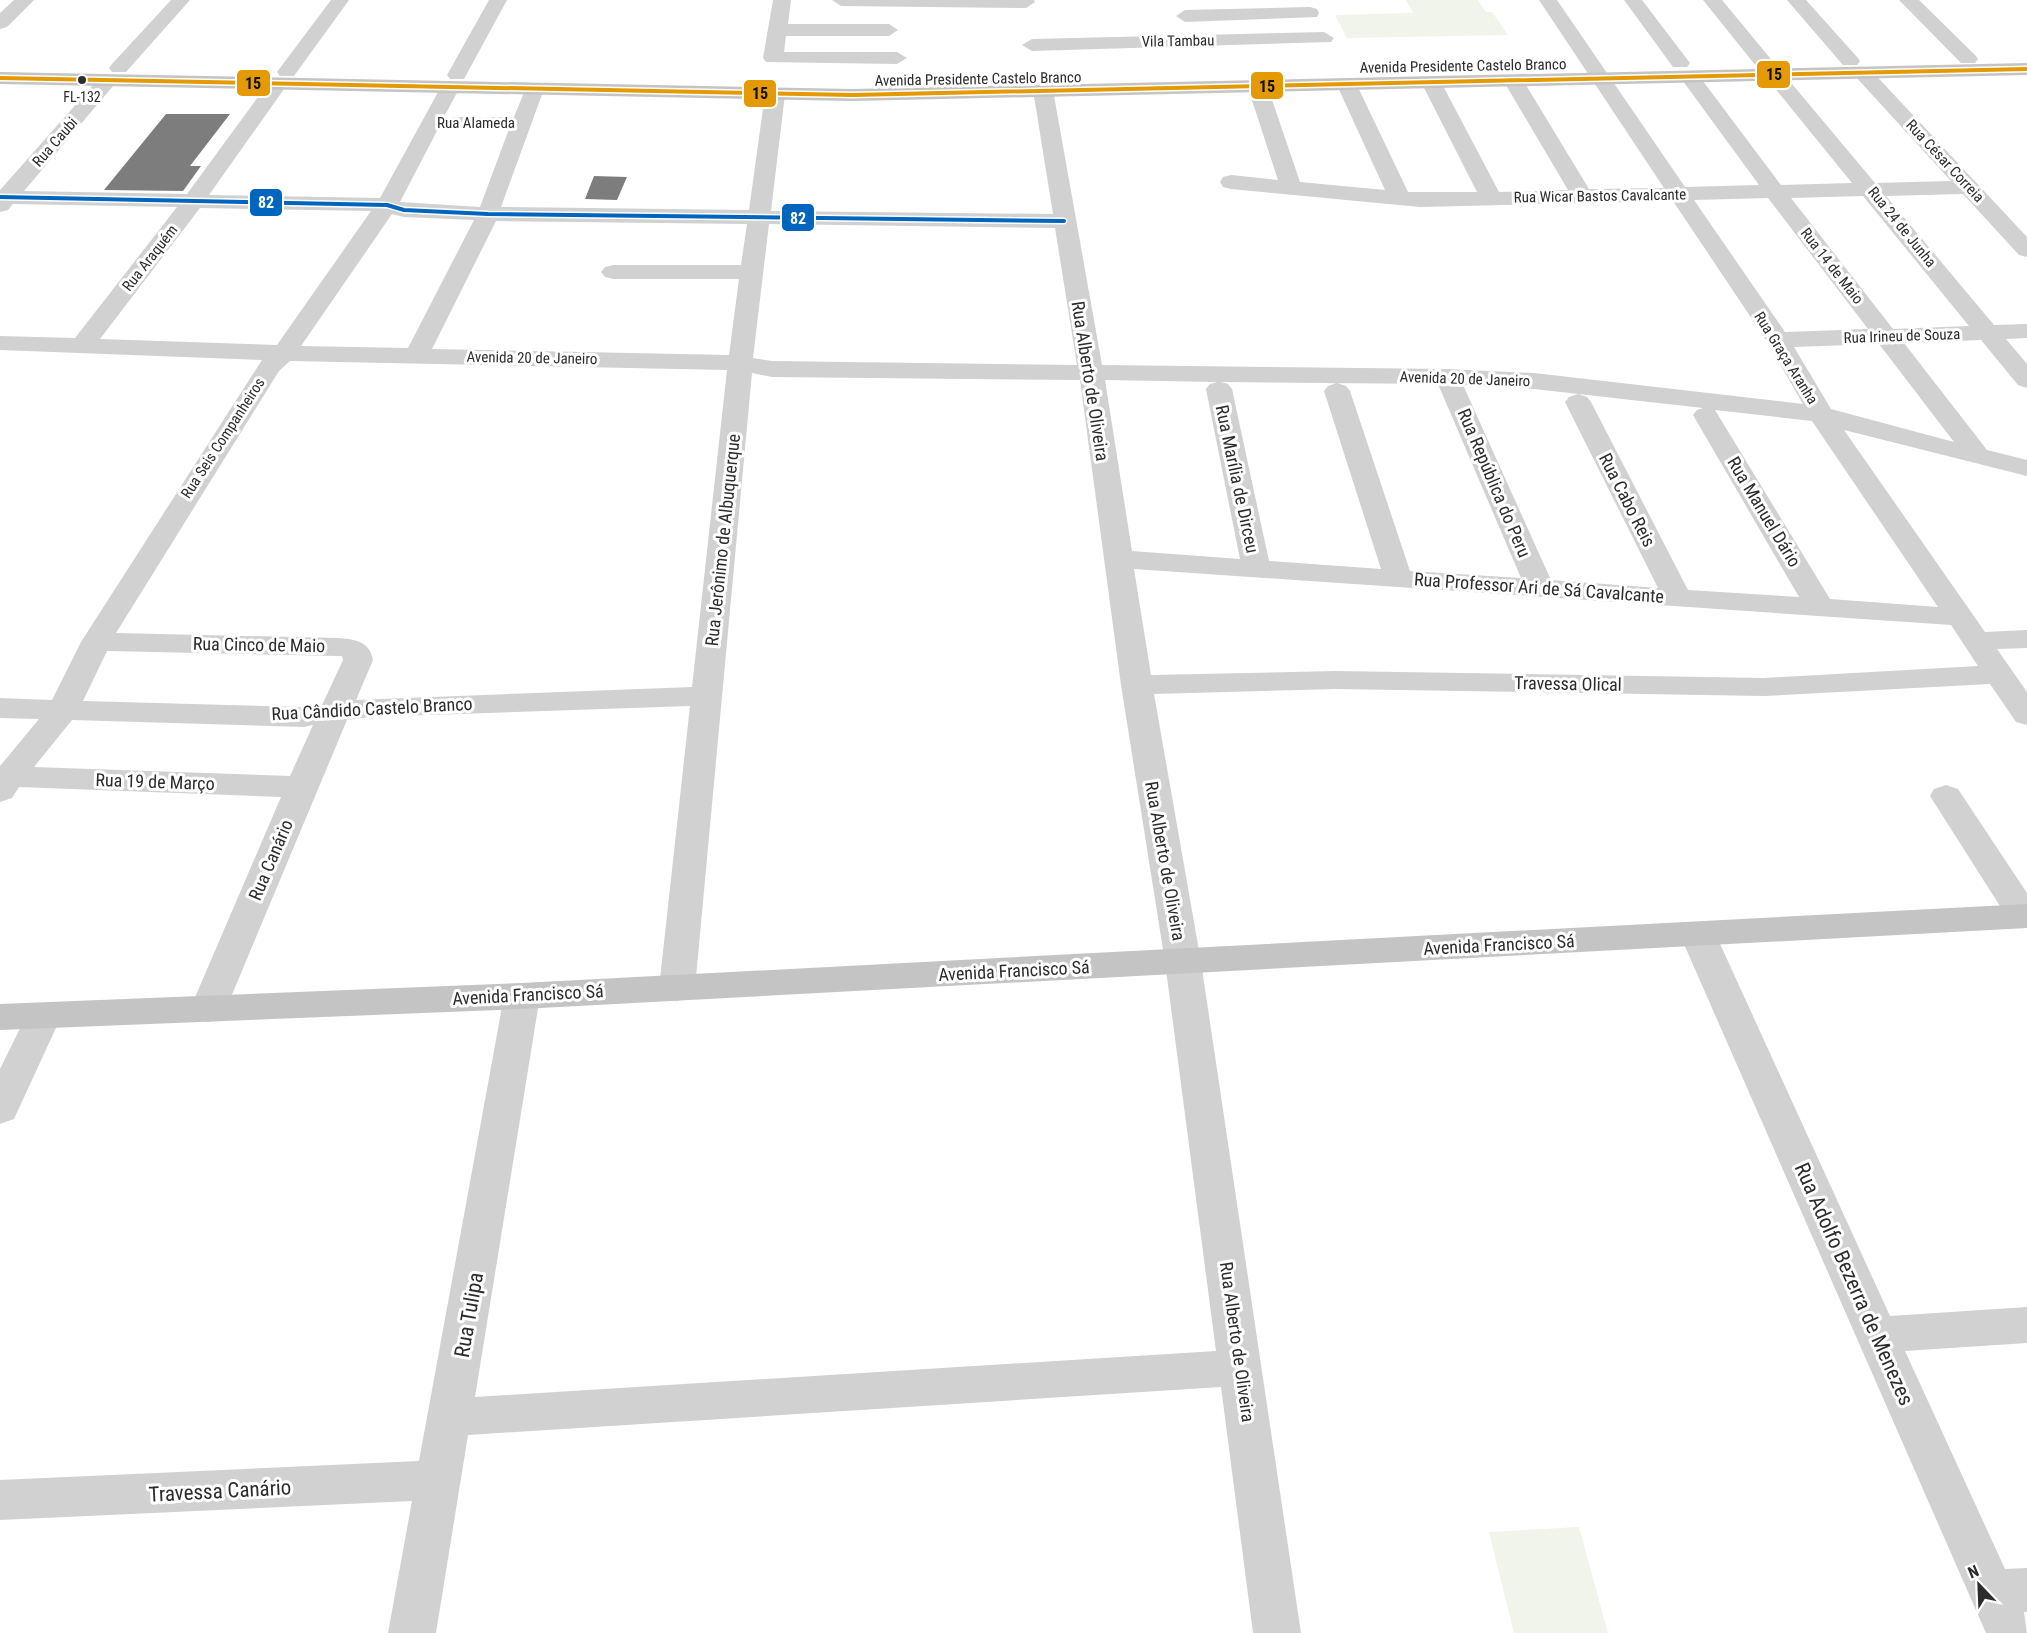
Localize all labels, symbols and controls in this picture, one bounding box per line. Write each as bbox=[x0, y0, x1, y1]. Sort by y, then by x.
street label: Vila Tambau bbox=[1141, 31, 1215, 51]
street label: Avenida Presidente Castelo Branco bbox=[1359, 55, 1567, 77]
line badge: 15 bbox=[1756, 60, 1791, 89]
text: 15 bbox=[1766, 65, 1782, 84]
street label: Avenida Presidente Castelo Branco bbox=[874, 68, 1082, 90]
line badge: 15 bbox=[236, 69, 271, 97]
line badge: 15 bbox=[1250, 71, 1284, 100]
marker: FL-132 bbox=[76, 74, 88, 86]
text: 15 bbox=[245, 74, 261, 93]
text: 15 bbox=[1259, 77, 1275, 96]
line badge: 15 bbox=[743, 79, 777, 108]
text: 15 bbox=[752, 84, 768, 103]
place label: FL-132 bbox=[63, 89, 101, 105]
street label: Rua Caubi bbox=[29, 114, 81, 170]
street label: Rua Alameda bbox=[437, 114, 515, 132]
street label: Rua César Correia bbox=[1902, 116, 1988, 206]
street label: Rua 24 de Junha bbox=[1864, 183, 1940, 271]
street label: Rua Wicar Bastos Cavalcante bbox=[1514, 185, 1686, 207]
line badge: 82 bbox=[249, 188, 283, 217]
text: 82 bbox=[258, 193, 274, 212]
line badge: 82 bbox=[781, 203, 815, 232]
text: 82 bbox=[790, 209, 806, 228]
street label: Rua Araquém bbox=[119, 221, 181, 295]
street label: Rua 14 de Maio bbox=[1797, 224, 1867, 308]
street label: Rua Alberto de Oliveira bbox=[1067, 299, 1114, 462]
street label: Rua Graça Aranha bbox=[1750, 308, 1822, 408]
street label: Rua Irineu de Souza bbox=[1843, 325, 1961, 347]
street label: Avenida 20 de Janeiro bbox=[466, 348, 598, 368]
street label: Avenida 20 de Janeiro bbox=[1399, 368, 1531, 390]
street label: Rua Seis Companheiros bbox=[177, 374, 269, 502]
street label: Rua Marília de Dirceu bbox=[1212, 403, 1263, 555]
street label: Rua República do Peru bbox=[1454, 405, 1535, 560]
street label: Rua Jerônimo de Albuquerque bbox=[701, 433, 744, 647]
street label: Rua Cabo Reis bbox=[1595, 449, 1660, 550]
street label: Rua Manuel Dário bbox=[1723, 453, 1806, 571]
street label: Rua Professor Ari de Sá Cavalcante bbox=[1413, 568, 1665, 607]
street label: Rua Cinco de Maio bbox=[193, 633, 325, 656]
street label: Travessa Olical bbox=[1514, 672, 1622, 695]
street label: Rua Cândido Castelo Branco bbox=[271, 693, 473, 724]
street label: Rua 19 de Março bbox=[95, 769, 215, 794]
street label: Rua Alberto de Oliveira bbox=[1141, 780, 1190, 942]
street label: Rua Canário bbox=[244, 816, 297, 903]
street label: Avenida Francisco Sá bbox=[1423, 930, 1575, 959]
street label: Avenida Francisco Sá bbox=[938, 956, 1090, 985]
street label: Avenida Francisco Sá bbox=[452, 980, 604, 1009]
street label: Rua Adolfo Bezerra de Menezes bbox=[1790, 1159, 1918, 1409]
street label: Rua Alberto de Oliveira bbox=[1216, 1260, 1259, 1423]
street label: Rua Tulipa bbox=[450, 1271, 488, 1359]
street label: Travessa Canário bbox=[148, 1475, 292, 1507]
north arrow bbox=[1949, 1555, 2009, 1615]
text: N bbox=[1965, 1561, 1982, 1582]

